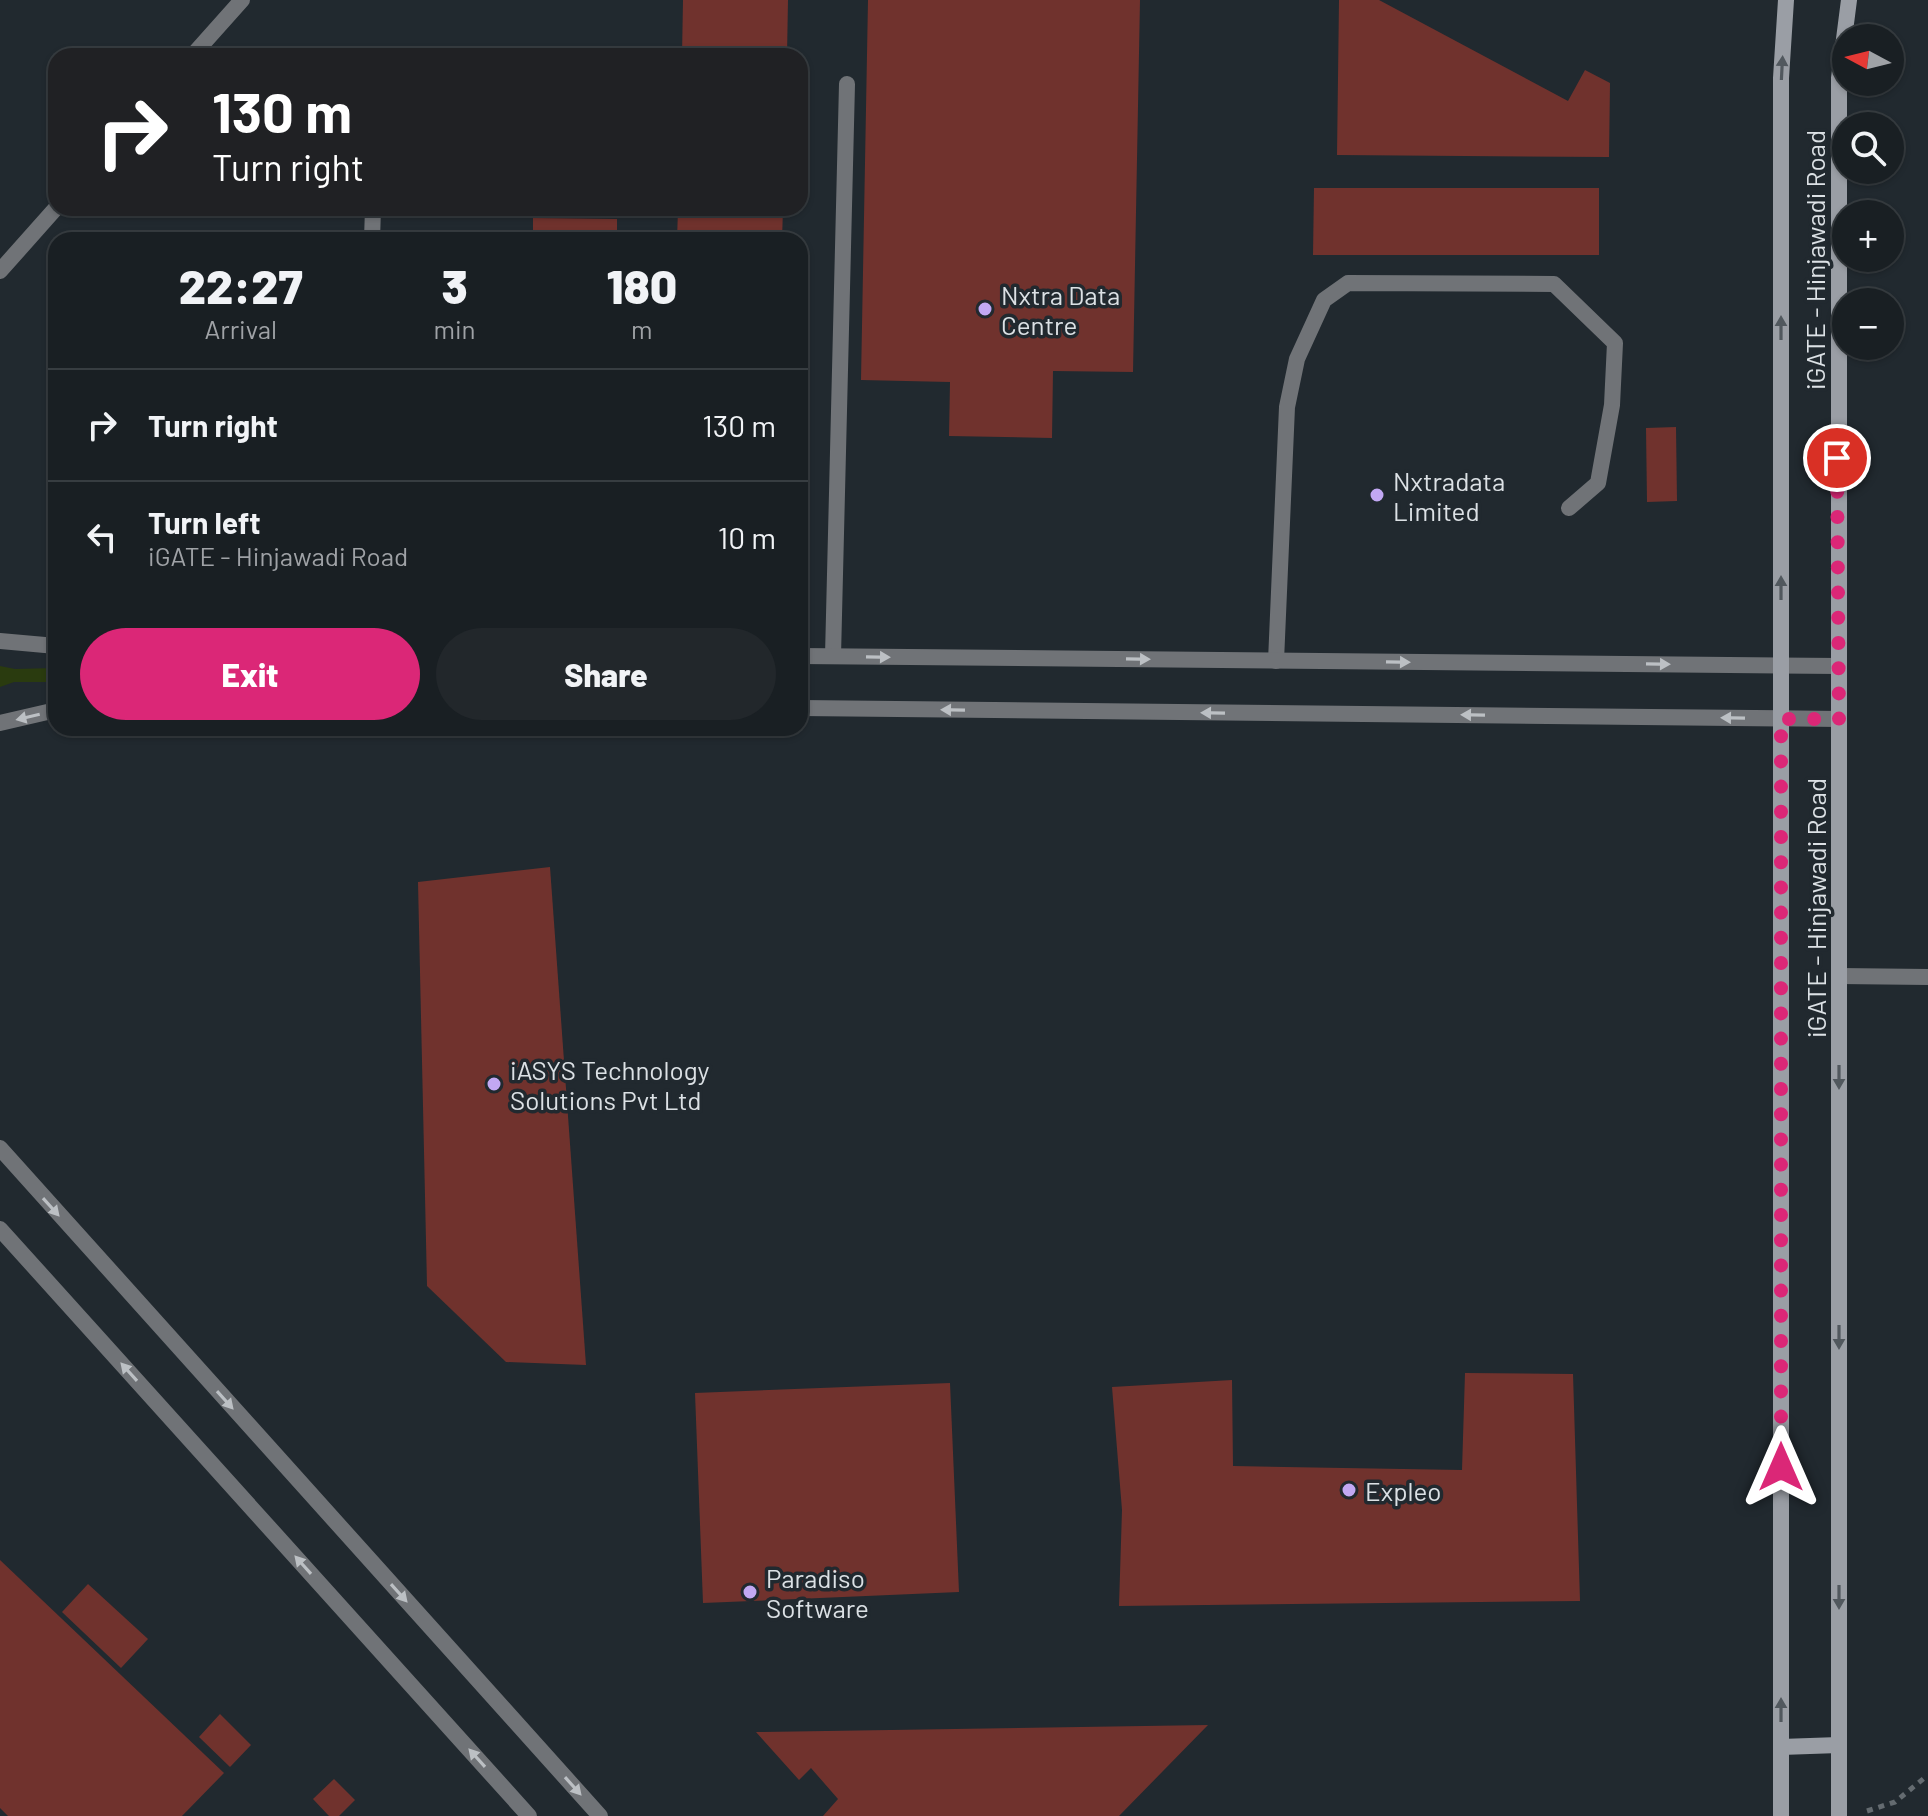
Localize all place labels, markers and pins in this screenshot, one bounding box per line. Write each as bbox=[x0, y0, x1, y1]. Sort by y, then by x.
place label: Nxtra Data Centre bbox=[1001, 279, 1120, 340]
marker: Nxtra Data Centre bbox=[976, 300, 994, 318]
pin bbox=[1803, 424, 1871, 492]
place label: Nxtradata Limited bbox=[1393, 465, 1505, 526]
marker: Nxtradata Limited bbox=[1368, 486, 1386, 504]
place label: iASYS Technology Solutions Pvt Ltd bbox=[510, 1054, 710, 1115]
marker: iASYS Technology Solutions Pvt Ltd bbox=[485, 1075, 503, 1093]
place label: Expleo bbox=[1365, 1475, 1442, 1506]
marker: Expleo bbox=[1340, 1481, 1358, 1499]
place label: Paradiso Software bbox=[766, 1562, 869, 1623]
marker: Paradiso Software bbox=[741, 1583, 759, 1601]

